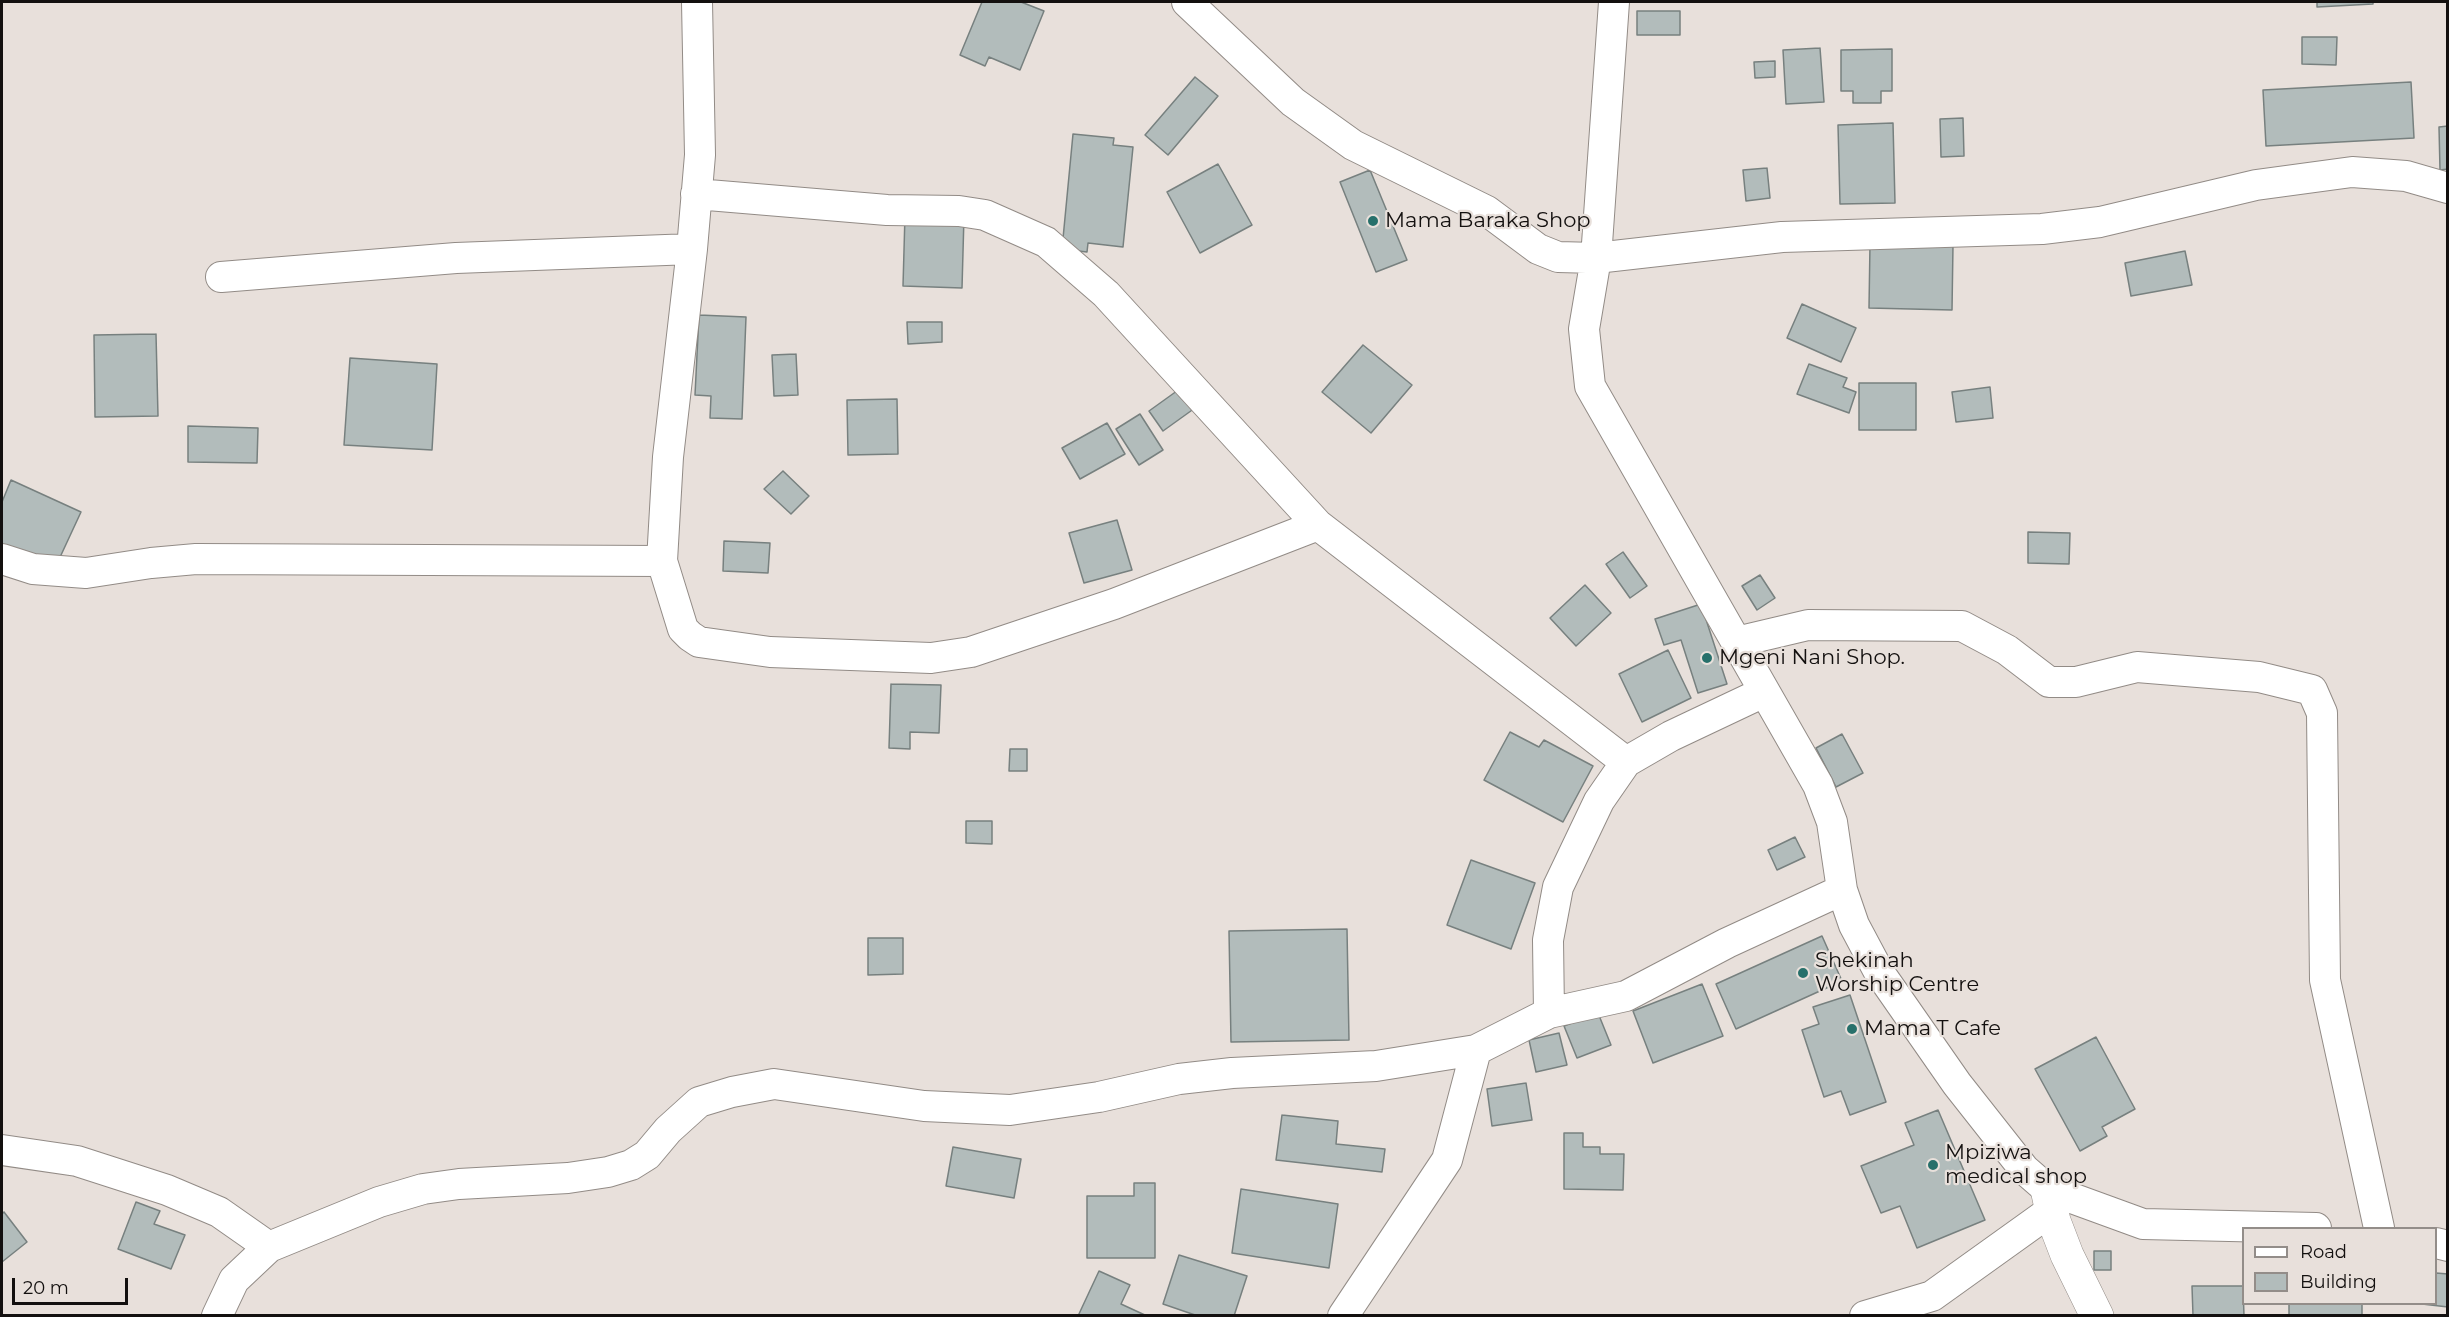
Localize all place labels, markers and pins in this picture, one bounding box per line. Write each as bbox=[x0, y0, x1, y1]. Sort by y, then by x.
place label: Mama Baraka Shop bbox=[1385, 208, 1591, 234]
marker: Mama Baraka Shop bbox=[1366, 214, 1380, 228]
place label: Mgeni Nani Shop. bbox=[1719, 645, 1905, 671]
marker: Mgeni Nani Shop. bbox=[1700, 651, 1714, 665]
place label: Shekinah Worship Centre bbox=[1815, 948, 1979, 998]
marker: Shekinah Worship Centre bbox=[1796, 966, 1810, 980]
place label: Mama T Cafe bbox=[1864, 1016, 2001, 1042]
marker: Mama T Cafe bbox=[1845, 1022, 1859, 1036]
place label: Mpiziwa medical shop bbox=[1945, 1140, 2087, 1190]
marker: Mpiziwa medical shop bbox=[1926, 1158, 1940, 1172]

